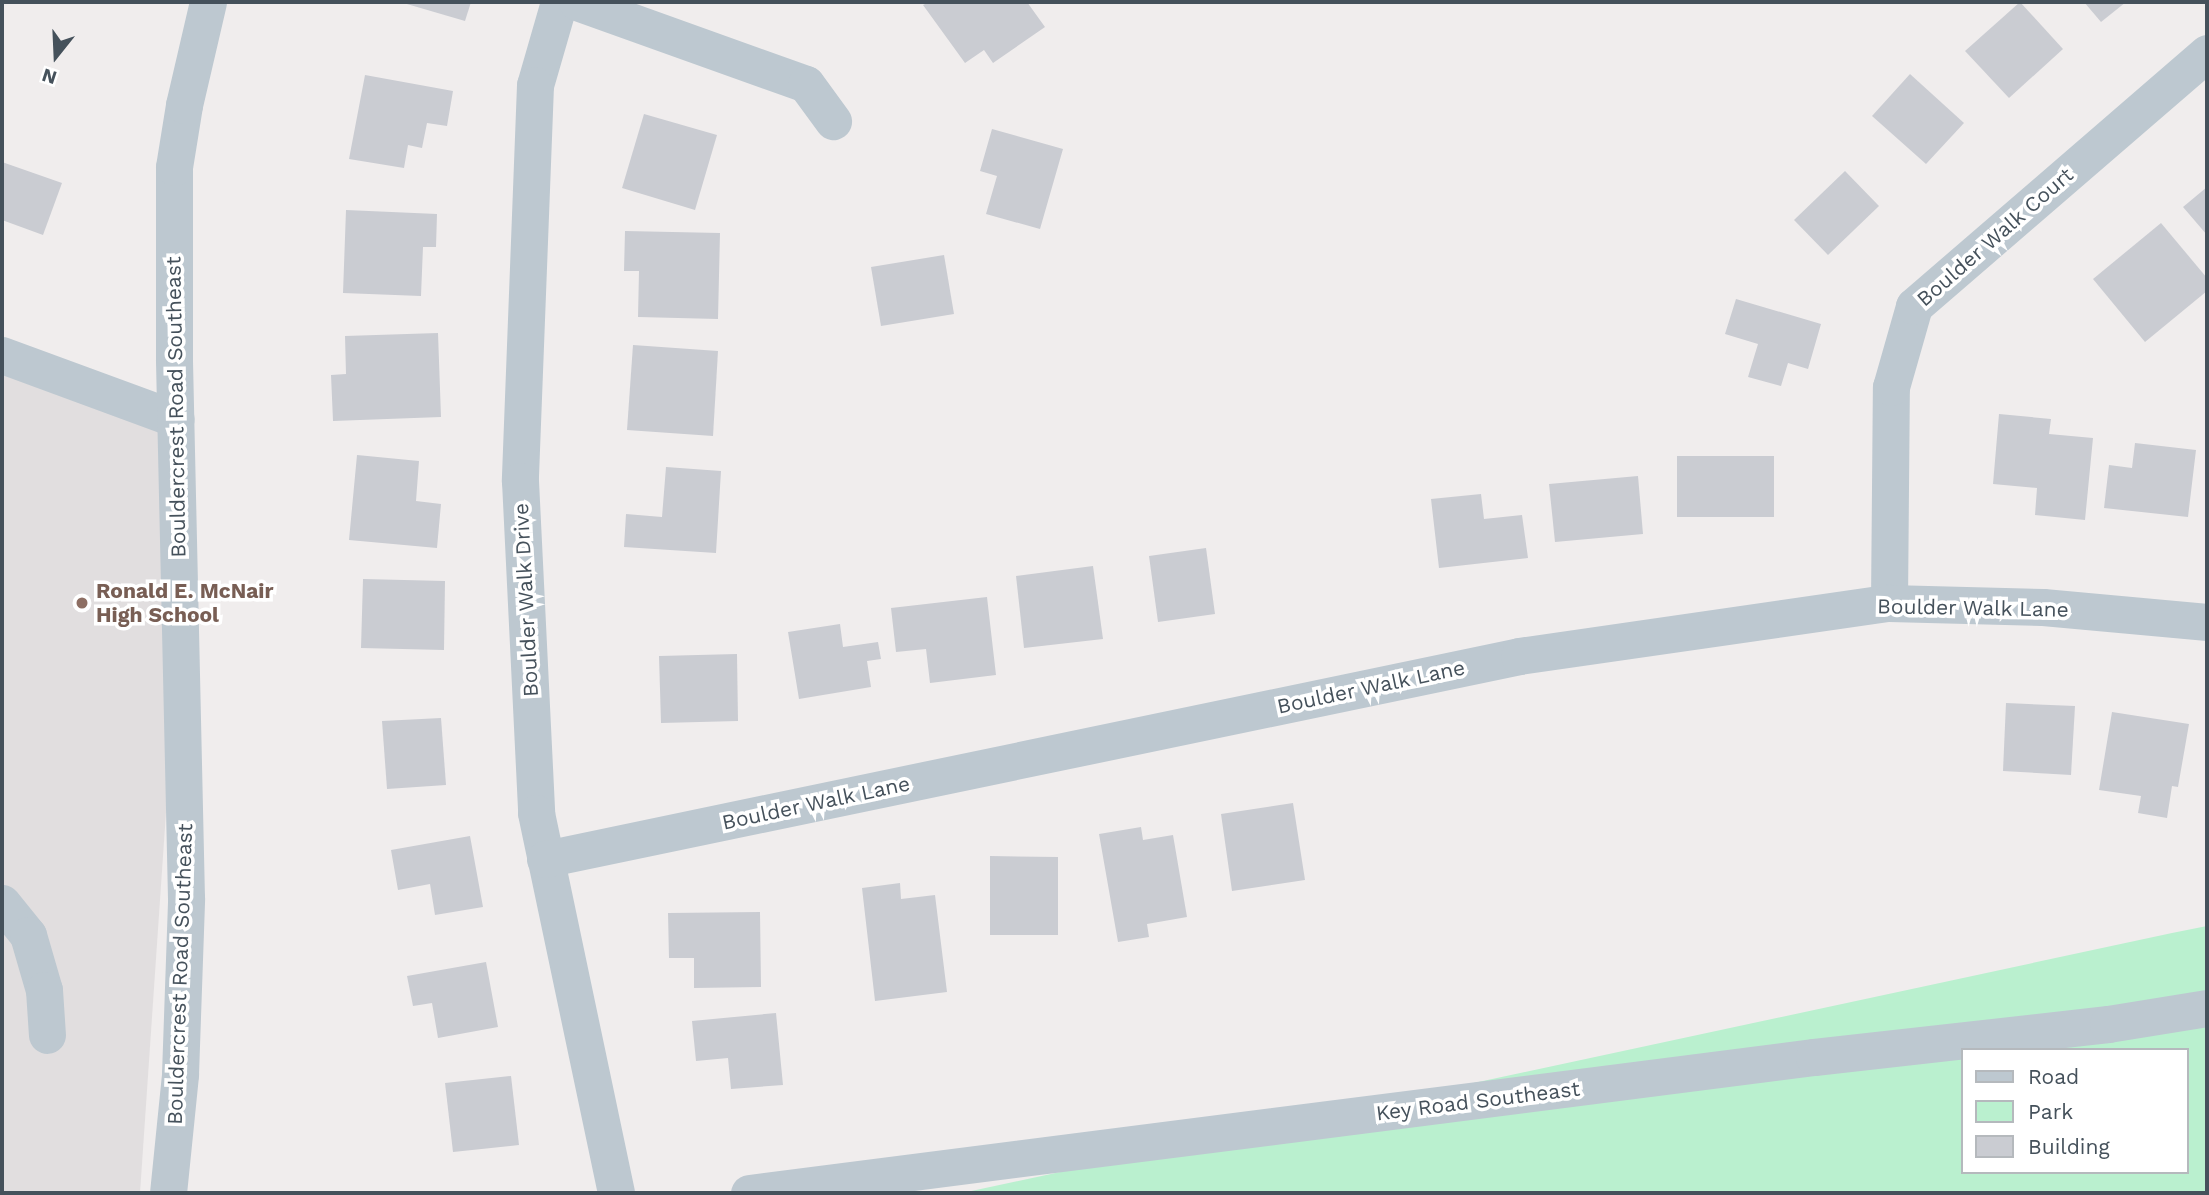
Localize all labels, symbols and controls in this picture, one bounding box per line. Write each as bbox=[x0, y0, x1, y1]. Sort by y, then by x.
north arrow bbox=[21, 21, 91, 91]
text: N bbox=[39, 63, 60, 90]
street label: Boulder Walk Court bbox=[1911, 162, 2079, 312]
street label: Bouldercrest Road Southeast bbox=[161, 256, 191, 558]
street label: Boulder Walk Drive bbox=[508, 502, 544, 698]
place label: Ronald E. McNair High School bbox=[96, 578, 273, 628]
street label: Boulder Walk Lane bbox=[1876, 594, 2070, 622]
marker: Ronald E. McNair High School bbox=[74, 595, 90, 611]
street label: Boulder Walk Lane bbox=[1274, 655, 1468, 719]
street label: Boulder Walk Lane bbox=[719, 771, 913, 835]
street label: Bouldercrest Road Southeast bbox=[162, 823, 198, 1125]
legend bbox=[1960, 1048, 2188, 1174]
text: Road bbox=[2028, 1064, 2079, 1089]
street label: Key Road Southeast bbox=[1374, 1076, 1582, 1126]
text: Park bbox=[2028, 1099, 2073, 1124]
text: Building bbox=[2028, 1134, 2110, 1159]

